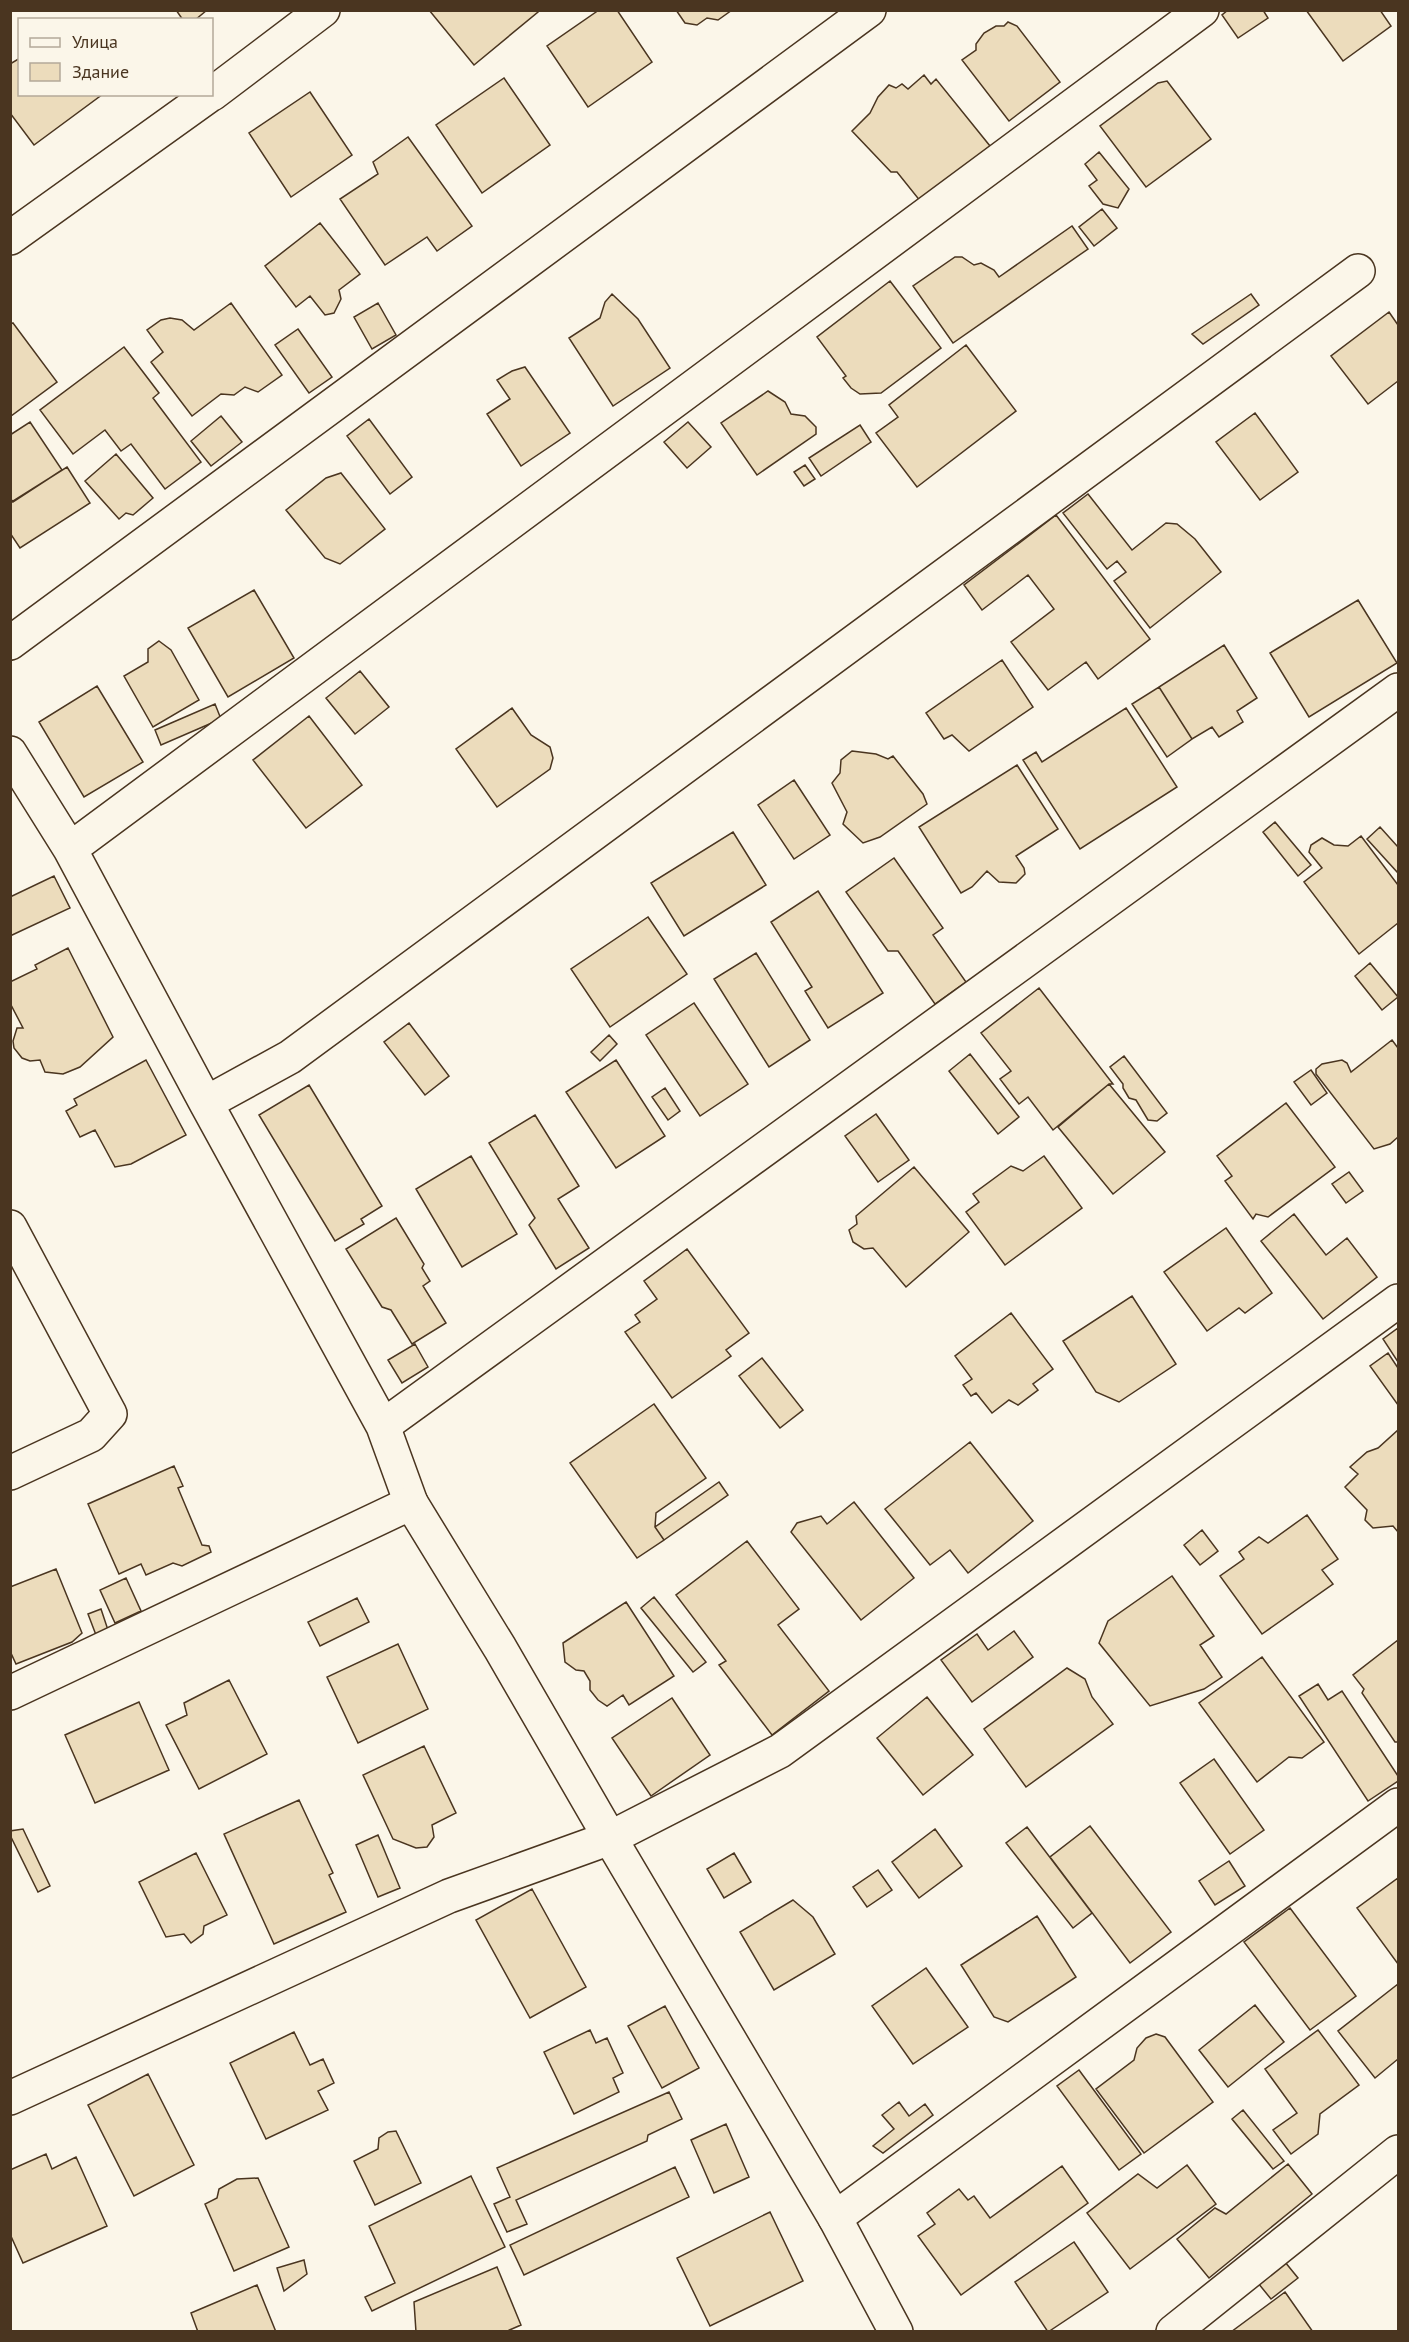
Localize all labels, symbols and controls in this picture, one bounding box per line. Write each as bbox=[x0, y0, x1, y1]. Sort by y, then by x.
legend bbox=[18, 18, 213, 96]
text: Улица bbox=[72, 30, 118, 53]
text: Здание bbox=[72, 60, 129, 83]

